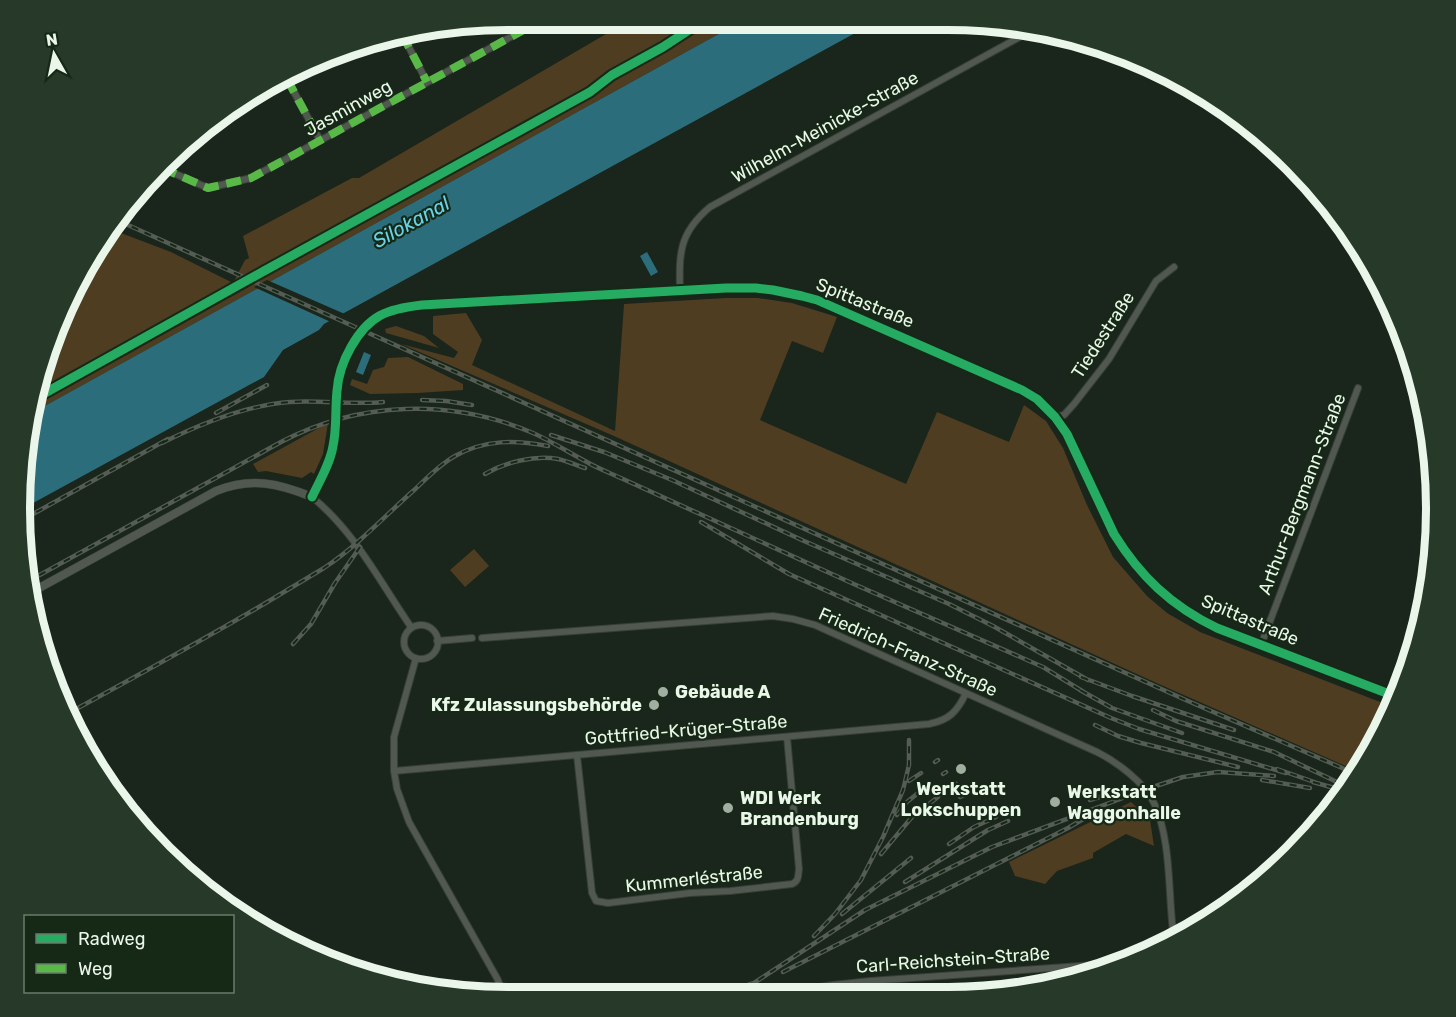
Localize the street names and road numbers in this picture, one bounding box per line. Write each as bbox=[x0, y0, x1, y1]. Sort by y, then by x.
street label: Wilhelm-Meinicke-Straße bbox=[728, 66, 922, 188]
street label: Jasminweg bbox=[300, 75, 396, 141]
street label: Spittastraße bbox=[813, 273, 917, 333]
street label: Tiedestraße bbox=[1067, 287, 1139, 383]
street label: Arthur-Bergmann-Straße bbox=[1253, 390, 1351, 598]
street label: Spittastraße bbox=[1198, 590, 1302, 650]
street label: Friedrich-Franz-Straße bbox=[815, 603, 1001, 701]
street label: Gottfried-Krüger-Straße bbox=[584, 710, 788, 750]
street label: Kummerléstraße bbox=[624, 861, 764, 897]
street label: Carl-Reichstein-Straße bbox=[855, 942, 1051, 978]

